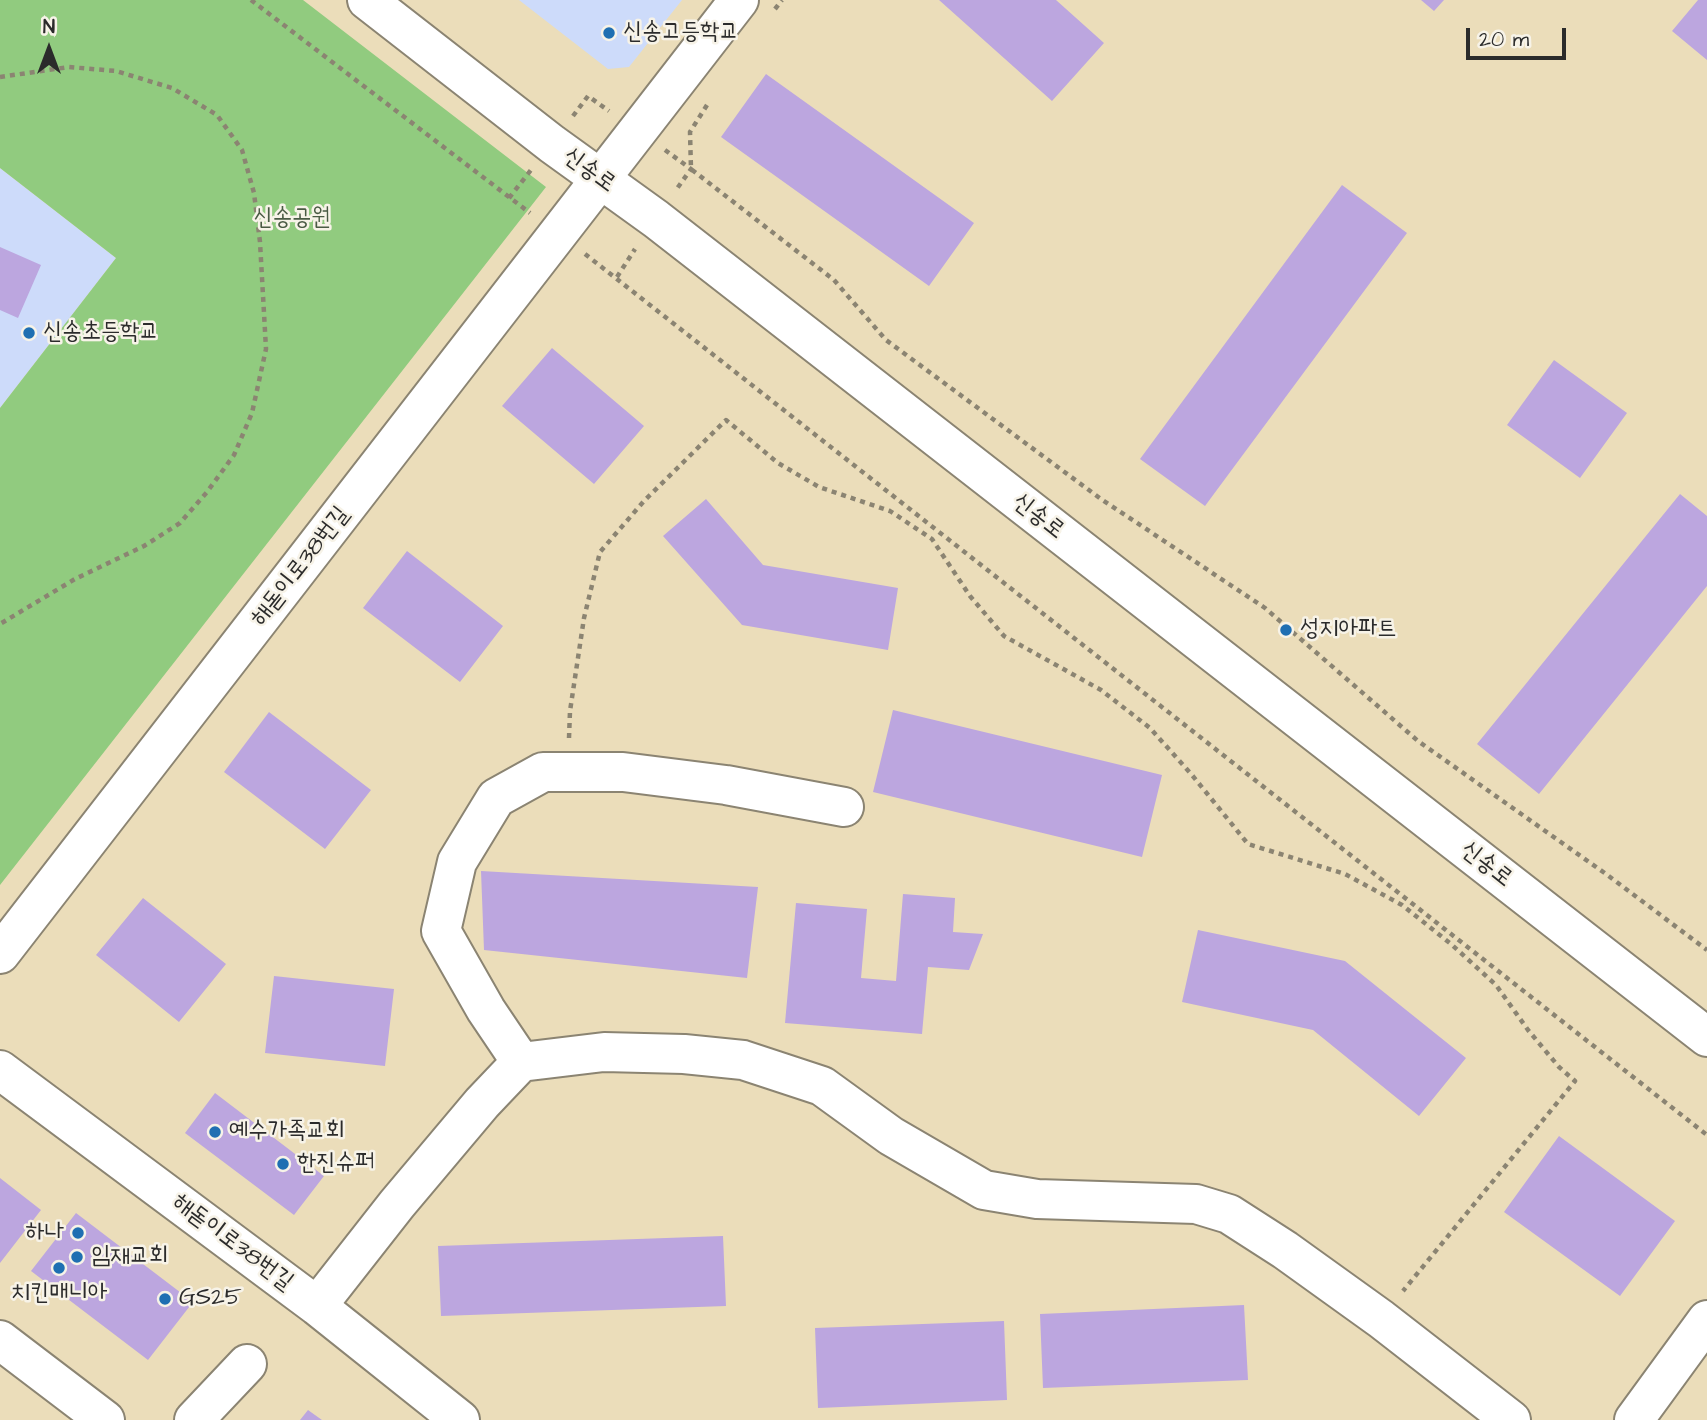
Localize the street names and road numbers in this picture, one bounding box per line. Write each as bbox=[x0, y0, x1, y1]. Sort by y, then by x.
street label: 신송로 bbox=[557, 142, 621, 200]
street label: 신송로 bbox=[1006, 488, 1070, 546]
street label: 해돋이로38번길 bbox=[245, 502, 357, 632]
street label: 신송로 bbox=[1454, 836, 1518, 894]
street label: 해돋이로38번길 bbox=[166, 1188, 298, 1298]

